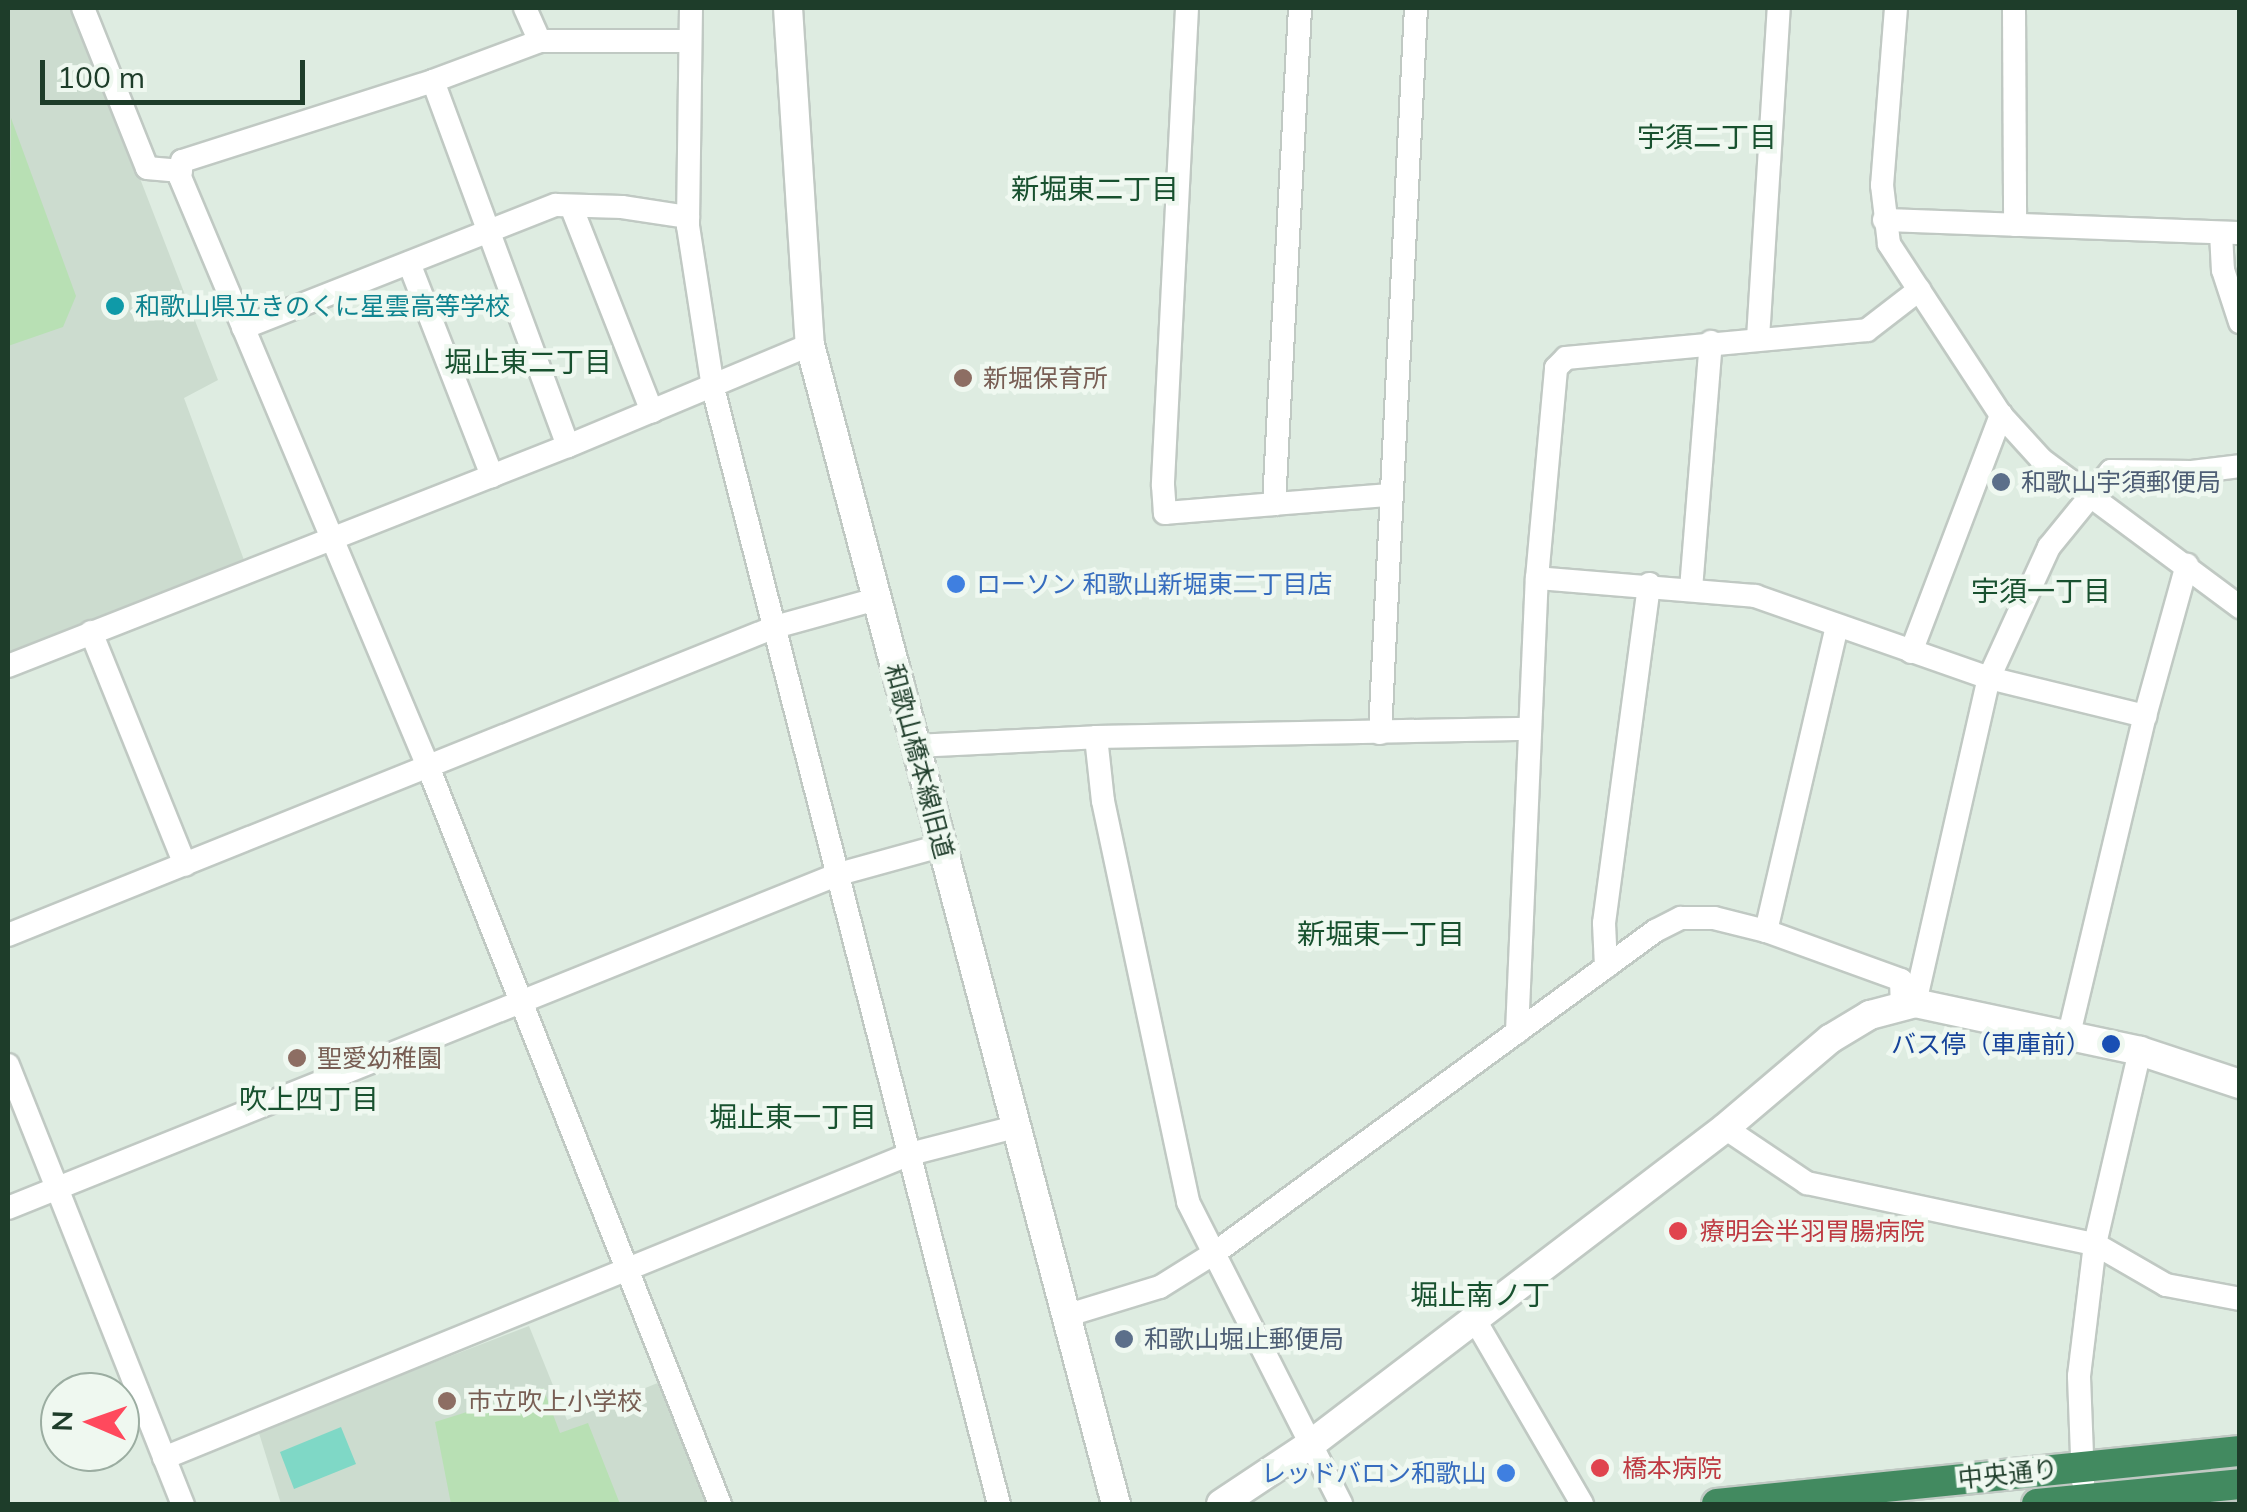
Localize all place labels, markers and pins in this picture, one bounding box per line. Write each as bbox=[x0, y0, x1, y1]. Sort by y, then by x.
place label: 和歌山県立きのくに星雲高等学校 bbox=[135, 291, 510, 321]
marker: 和歌山県立きのくに星雲高等学校 bbox=[104, 295, 126, 317]
place label: 新堀保育所 bbox=[983, 363, 1108, 393]
marker: 新堀保育所 bbox=[952, 367, 974, 389]
place label: 和歌山宇須郵便局 bbox=[2021, 467, 2221, 497]
marker: 和歌山宇須郵便局 bbox=[1990, 471, 2012, 493]
place label: ローソン 和歌山新堀東二丁目店 bbox=[976, 569, 1333, 599]
marker: ローソン 和歌山新堀東二丁目店 bbox=[945, 573, 967, 595]
place label: バス停（車庫前） bbox=[1891, 1029, 2091, 1059]
marker: バス停（車庫前） bbox=[2100, 1033, 2122, 1055]
place label: 聖愛幼稚園 bbox=[317, 1043, 442, 1073]
marker: 聖愛幼稚園 bbox=[286, 1047, 308, 1069]
place label: 療明会半羽胃腸病院 bbox=[1700, 1216, 1925, 1246]
marker: 療明会半羽胃腸病院 bbox=[1665, 1218, 1691, 1244]
place label: 和歌山堀止郵便局 bbox=[1144, 1324, 1344, 1354]
marker: 和歌山堀止郵便局 bbox=[1113, 1328, 1135, 1350]
place label: 市立吹上小学校 bbox=[467, 1386, 642, 1416]
marker: 市立吹上小学校 bbox=[436, 1390, 458, 1412]
place label: 橋本病院 bbox=[1622, 1453, 1722, 1483]
marker: 橋本病院 bbox=[1587, 1455, 1613, 1481]
place label: レッドバロン和歌山 bbox=[1261, 1458, 1486, 1488]
marker: レッドバロン和歌山 bbox=[1495, 1462, 1517, 1484]

